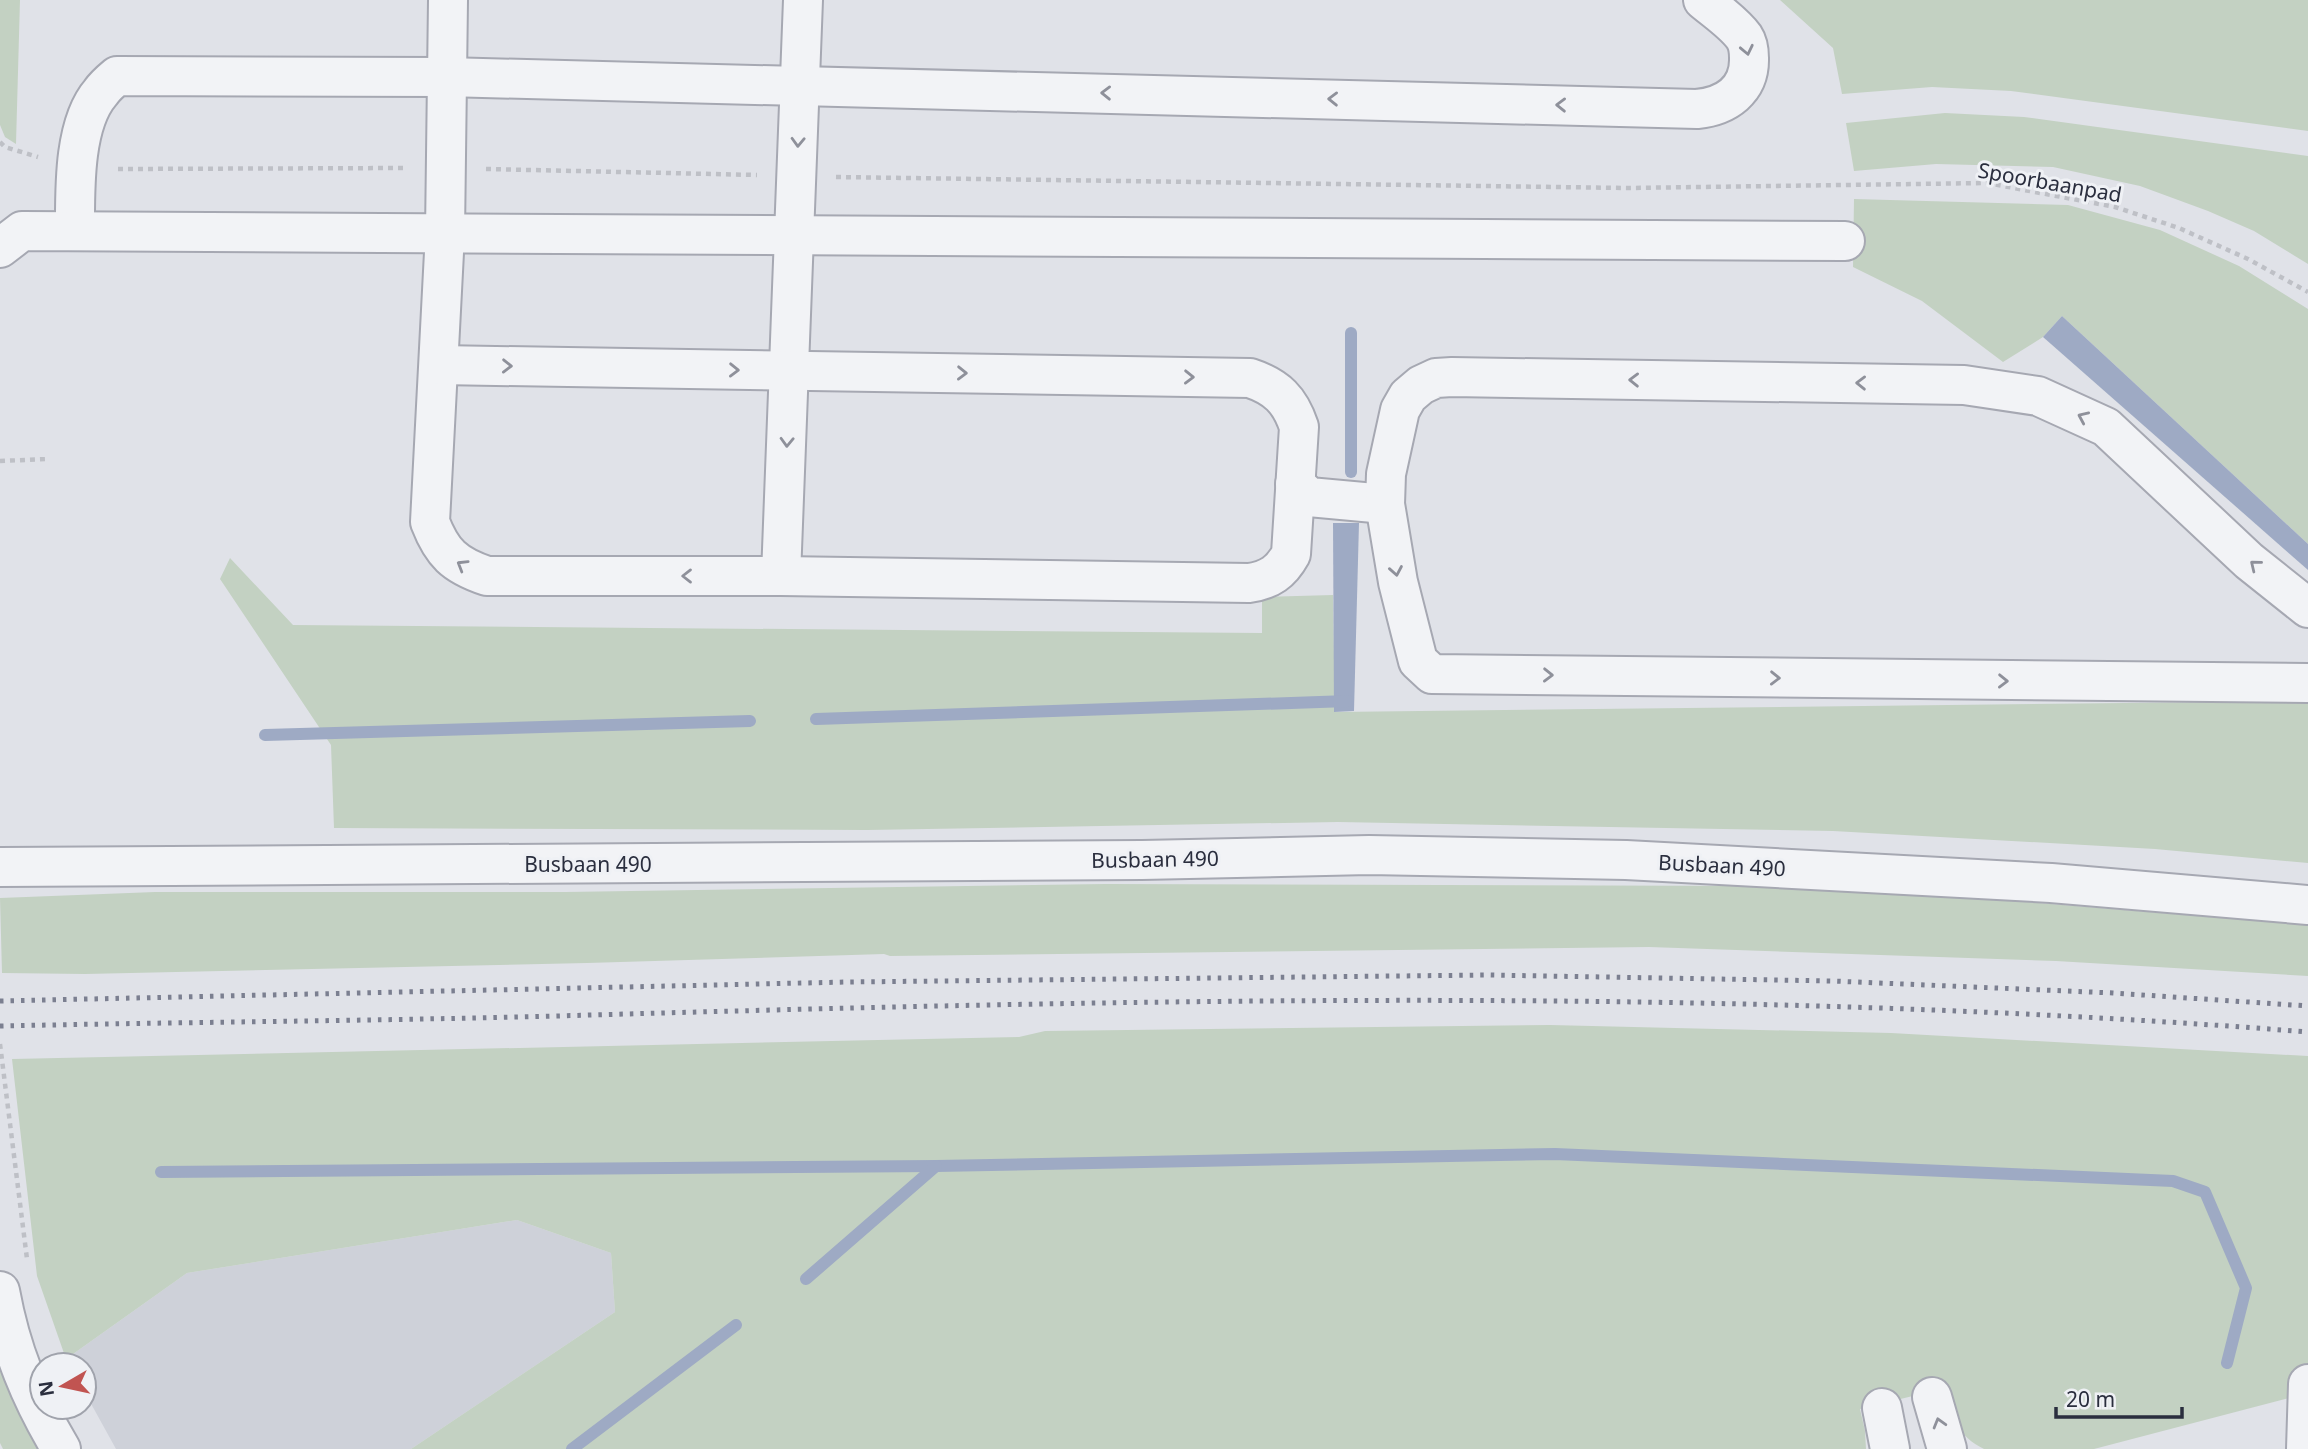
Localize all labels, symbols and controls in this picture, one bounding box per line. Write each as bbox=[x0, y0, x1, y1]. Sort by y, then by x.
one-way arrow bbox=[1738, 43, 1753, 55]
one-way arrow bbox=[1100, 86, 1111, 101]
one-way arrow bbox=[1328, 92, 1339, 107]
one-way arrow bbox=[1555, 97, 1565, 113]
one-way arrow bbox=[791, 136, 806, 147]
street label: Spoorbaanpad bbox=[1976, 156, 2124, 208]
one-way arrow bbox=[502, 358, 513, 373]
one-way arrow bbox=[729, 362, 740, 377]
one-way arrow bbox=[957, 365, 968, 381]
one-way arrow bbox=[1185, 369, 1195, 385]
one-way arrow bbox=[1628, 372, 1639, 387]
one-way arrow bbox=[1856, 375, 1866, 391]
one-way arrow bbox=[2078, 411, 2091, 425]
one-way arrow bbox=[779, 437, 794, 448]
one-way arrow bbox=[457, 560, 470, 573]
one-way arrow bbox=[2250, 561, 2263, 573]
one-way arrow bbox=[1388, 565, 1403, 577]
one-way arrow bbox=[682, 568, 692, 584]
one-way arrow bbox=[1543, 668, 1554, 683]
one-way arrow bbox=[1771, 670, 1781, 686]
one-way arrow bbox=[1998, 673, 2009, 689]
street label: Busbaan 490 bbox=[1091, 844, 1219, 874]
street label: Busbaan 490 bbox=[1658, 848, 1786, 882]
street label: Busbaan 490 bbox=[524, 850, 652, 878]
north arrow bbox=[28, 1351, 98, 1421]
scale bar bbox=[2056, 1376, 2182, 1420]
text: N bbox=[32, 1379, 60, 1398]
text: 20 m bbox=[2066, 1385, 2115, 1413]
one-way arrow bbox=[1933, 1417, 1948, 1429]

